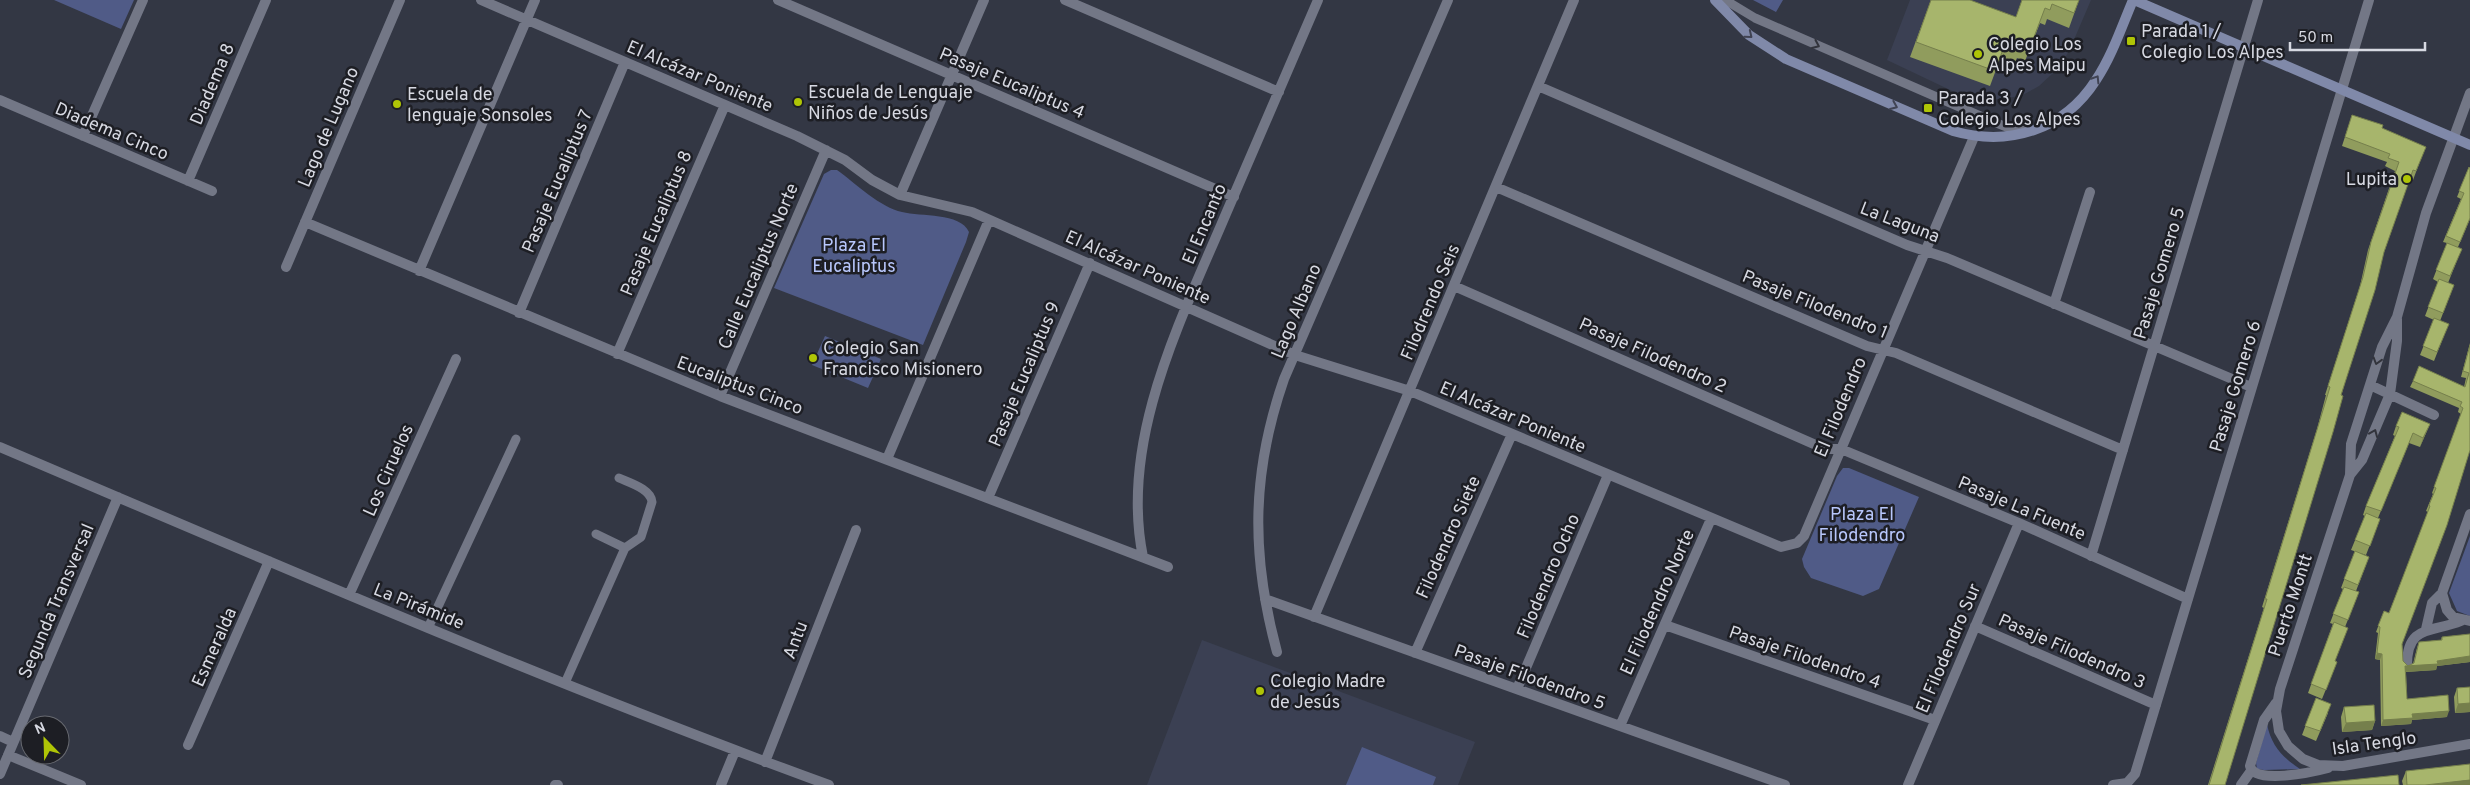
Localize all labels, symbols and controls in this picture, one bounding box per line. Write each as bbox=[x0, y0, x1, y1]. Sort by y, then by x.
scale bar bbox=[2290, 20, 2425, 52]
place label: Parada 1 / Colegio Los Alpes bbox=[2141, 21, 2284, 65]
one-way arrow bbox=[1743, 29, 1752, 37]
text: 50 m bbox=[2298, 29, 2333, 48]
place label: Colegio Los Alpes Maipu bbox=[1988, 34, 2086, 78]
marker: Parada 1 / Colegio Los Alpes bbox=[2125, 35, 2137, 47]
street label: El Alcázar Poniente bbox=[623, 36, 776, 119]
one-way arrow bbox=[1811, 38, 1820, 49]
street label: Diadema 8 bbox=[186, 40, 241, 129]
street label: Pasaje Eucaliptus 4 bbox=[935, 43, 1088, 125]
marker: Colegio Los Alpes Maipu bbox=[1972, 48, 1984, 60]
street label: Lago de Lugano bbox=[294, 64, 365, 191]
one-way arrow bbox=[2090, 75, 2100, 84]
place label: Escuela de Lenguaje Niños de Jesús bbox=[808, 82, 973, 126]
place label: Escuela de lenguaje Sonsoles bbox=[407, 84, 552, 128]
place label: Parada 3 / Colegio Los Alpes bbox=[1938, 88, 2081, 132]
marker: Escuela de Lenguaje Niños de Jesús bbox=[792, 96, 804, 108]
street label: Diadema Cinco bbox=[51, 98, 172, 167]
marker: Escuela de lenguaje Sonsoles bbox=[391, 98, 403, 110]
one-way arrow bbox=[1889, 100, 1898, 111]
marker: Parada 3 / Colegio Los Alpes bbox=[1922, 102, 1934, 114]
street label: Pasaje Eucaliptus 7 bbox=[518, 106, 599, 257]
street label: Pasaje Eucaliptus 8 bbox=[616, 147, 698, 300]
place label: Lupita bbox=[2346, 169, 2397, 192]
marker: Lupita bbox=[2401, 173, 2413, 185]
street label: Calle Eucaliptus Norte bbox=[714, 180, 805, 353]
street label: El Encanto bbox=[1178, 181, 1233, 269]
street label: La Laguna bbox=[1856, 198, 1943, 249]
street label: Pasaje Gomero 5 bbox=[2129, 205, 2191, 342]
street label: El Alcázar Poniente bbox=[1061, 226, 1214, 311]
park label: Plaza El Eucaliptus bbox=[812, 235, 896, 279]
street label: Filodrendo Seis bbox=[1397, 241, 1466, 364]
street label: Lago Albano bbox=[1267, 261, 1328, 363]
street label: Pasaje Filodendro 1 bbox=[1738, 266, 1891, 345]
street label: Pasaje Eucaliptus 9 bbox=[984, 299, 1066, 451]
street label: Pasaje Filodendro 2 bbox=[1575, 313, 1730, 399]
street label: Pasaje Gomero 6 bbox=[2205, 318, 2267, 455]
place label: Colegio San Francisco Misionero bbox=[823, 338, 983, 382]
street label: Eucaliptus Cinco bbox=[673, 352, 806, 421]
marker: Colegio San Francisco Misionero bbox=[807, 352, 819, 364]
street label: El Filodendro bbox=[1810, 354, 1873, 461]
one-way arrow bbox=[2373, 356, 2383, 365]
street label: El Alcázar Poniente bbox=[1436, 377, 1589, 460]
street label: Los Ciruelos bbox=[359, 421, 420, 520]
one-way arrow bbox=[2368, 429, 2378, 438]
street label: Pasaje La Fuente bbox=[1954, 472, 2089, 547]
street label: Filodendro Siete bbox=[1412, 473, 1487, 603]
park label: Plaza El Filodendro bbox=[1819, 504, 1905, 548]
street label: Filodendro Ocho bbox=[1513, 511, 1586, 643]
street label: Segunda Transversal bbox=[14, 521, 100, 683]
street label: El Filodendro Norte bbox=[1616, 526, 1701, 679]
street label: Puerto Montt bbox=[2264, 551, 2319, 660]
street label: La Pirámide bbox=[370, 579, 467, 636]
street label: El Filodendro Sur bbox=[1912, 580, 1987, 717]
street label: Esmeralda bbox=[188, 604, 243, 691]
street label: Pasaje Filodendro 3 bbox=[1994, 610, 2149, 695]
street label: Antu bbox=[779, 618, 814, 663]
street label: Pasaje Filodendro 4 bbox=[1725, 622, 1884, 695]
street label: Pasaje Filodendro 5 bbox=[1451, 640, 1608, 716]
place label: Colegio Madre de Jesús bbox=[1270, 671, 1386, 715]
marker: Colegio Madre de Jesús bbox=[1254, 685, 1266, 697]
north arrow bbox=[20, 715, 70, 765]
text: N bbox=[33, 720, 48, 739]
street label: Isla Tenglo bbox=[2331, 727, 2418, 762]

